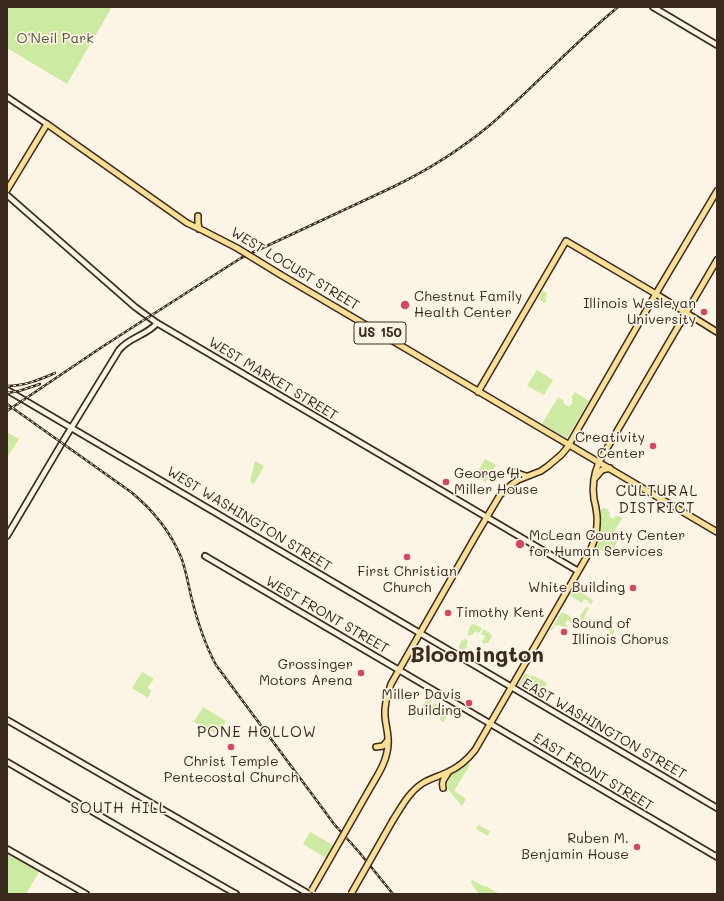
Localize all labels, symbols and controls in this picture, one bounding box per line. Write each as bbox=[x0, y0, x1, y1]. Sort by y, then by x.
park label: O'Neil Park bbox=[16, 31, 94, 47]
street label: WEST LOCUST STREET bbox=[228, 224, 362, 314]
place label: Chestnut Family Health Center bbox=[414, 289, 522, 322]
place label: Illinois Wesleyan University bbox=[583, 296, 696, 328]
marker: Chestnut Family Health Center bbox=[399, 299, 411, 311]
marker: Illinois Wesleyan University bbox=[699, 307, 709, 317]
road number: US 150 bbox=[354, 322, 406, 344]
street label: WEST MARKET STREET bbox=[205, 334, 341, 424]
place label: Creativity Center bbox=[575, 430, 645, 462]
marker: Creativity Center bbox=[648, 441, 658, 451]
street label: WEST WASHINGTON STREET bbox=[164, 463, 334, 575]
place label: George H. Miller House bbox=[454, 466, 538, 498]
marker: George H. Miller House bbox=[441, 477, 451, 487]
district label: CULTURAL DISTRICT bbox=[616, 482, 698, 517]
place label: McLean County Center for Human Services bbox=[529, 528, 685, 560]
marker: McLean County Center for Human Services bbox=[514, 538, 526, 550]
marker: First Christian Church bbox=[402, 552, 412, 562]
place label: First Christian Church bbox=[357, 564, 457, 596]
street label: WEST FRONT STREET bbox=[262, 573, 392, 657]
place label: White Building bbox=[528, 580, 625, 596]
marker: White Building bbox=[628, 583, 638, 593]
place label: Timothy Kent bbox=[456, 605, 544, 621]
marker: Timothy Kent bbox=[443, 608, 453, 618]
place label: Sound of Illinois Chorus bbox=[572, 616, 669, 648]
marker: Sound of Illinois Chorus bbox=[559, 627, 569, 637]
district label: Bloomington bbox=[410, 642, 544, 668]
place label: Grossinger Motors Arena bbox=[259, 657, 353, 690]
marker: Grossinger Motors Arena bbox=[356, 668, 366, 678]
street label: EAST WASHINGTON STREET bbox=[519, 675, 689, 783]
place label: Miller Davis Building bbox=[382, 687, 461, 720]
marker: Miller Davis Building bbox=[464, 698, 474, 708]
district label: PONE HOLLOW bbox=[197, 723, 317, 741]
street label: EAST FRONT STREET bbox=[530, 730, 656, 814]
marker: Christ Temple Pentecostal Church bbox=[226, 742, 236, 752]
place label: Christ Temple Pentecostal Church bbox=[164, 754, 298, 786]
district label: SOUTH HILL bbox=[70, 799, 168, 817]
place label: Ruben M. Benjamin House bbox=[521, 831, 629, 864]
marker: Ruben M. Benjamin House bbox=[632, 842, 642, 852]

